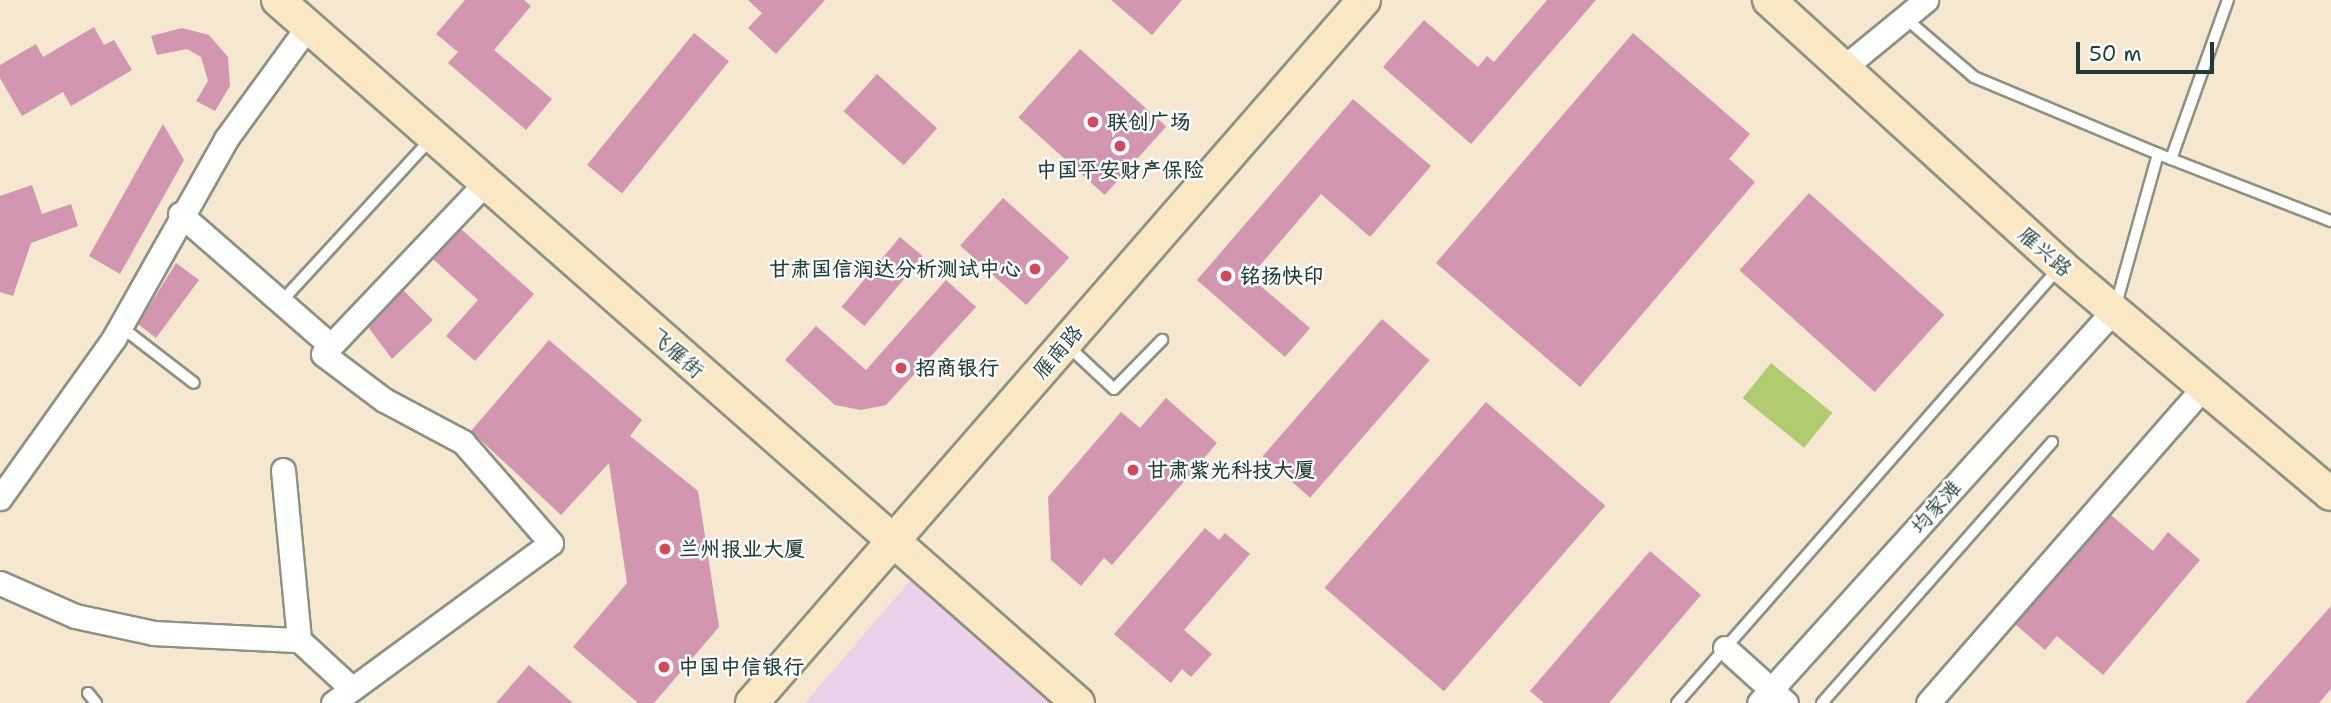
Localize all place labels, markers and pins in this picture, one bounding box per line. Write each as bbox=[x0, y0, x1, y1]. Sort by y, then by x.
place label: 联创广场 bbox=[1107, 109, 1191, 135]
marker: 联创广场 bbox=[1085, 114, 1101, 130]
marker: 中国平安财产保险 bbox=[1112, 138, 1128, 154]
place label: 中国平安财产保险 bbox=[1036, 157, 1204, 183]
place label: 甘肃国信润达分析测试中心 bbox=[769, 256, 1021, 282]
marker: 甘肃国信润达分析测试中心 bbox=[1027, 261, 1043, 277]
place label: 铭扬快印 bbox=[1240, 263, 1324, 289]
marker: 铭扬快印 bbox=[1218, 268, 1234, 284]
place label: 招商银行 bbox=[915, 355, 999, 381]
marker: 招商银行 bbox=[893, 360, 909, 376]
place label: 甘肃紫光科技大厦 bbox=[1147, 457, 1315, 483]
marker: 甘肃紫光科技大厦 bbox=[1125, 462, 1141, 478]
place label: 兰州报业大厦 bbox=[679, 536, 805, 562]
marker: 兰州报业大厦 bbox=[657, 541, 673, 557]
place label: 中国中信银行 bbox=[678, 654, 804, 680]
marker: 中国中信银行 bbox=[656, 659, 672, 675]

